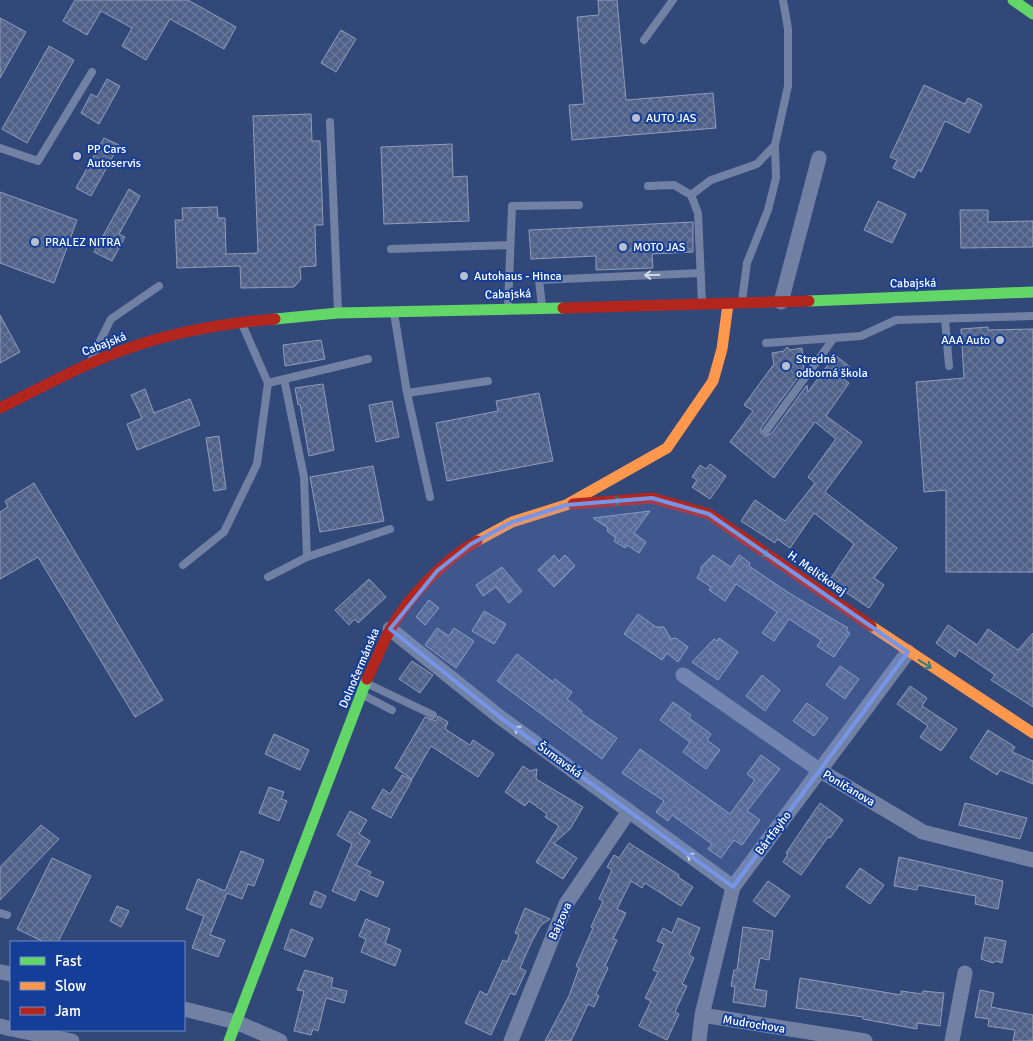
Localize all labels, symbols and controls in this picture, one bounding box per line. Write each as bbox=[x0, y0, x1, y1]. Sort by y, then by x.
place label: AUTO JAS bbox=[646, 111, 697, 126]
marker: AUTO JAS bbox=[630, 112, 642, 124]
place label: PP Cars Autoservis bbox=[87, 142, 141, 171]
marker: PP Cars Autoservis bbox=[71, 150, 83, 162]
place label: PRALEZ NITRA bbox=[45, 235, 121, 250]
marker: PRALEZ NITRA bbox=[29, 236, 41, 248]
place label: MOTO JAS bbox=[633, 240, 686, 255]
marker: MOTO JAS bbox=[617, 241, 629, 253]
place label: Autohaus - Hinca bbox=[474, 269, 562, 284]
marker: Autohaus - Hinca bbox=[458, 270, 470, 282]
one-way arrow bbox=[644, 271, 660, 280]
street label: Cabajská bbox=[890, 276, 936, 291]
street label: Cabajská bbox=[485, 286, 531, 303]
street label: Cabajská bbox=[80, 329, 129, 360]
place label: AAA Auto bbox=[941, 333, 990, 348]
marker: AAA Auto bbox=[994, 334, 1006, 346]
place label: Stredná odborná škola bbox=[796, 352, 868, 381]
marker: Stredná odborná škola bbox=[780, 360, 792, 372]
one-way arrow bbox=[606, 497, 622, 506]
one-way arrow bbox=[756, 547, 770, 557]
street label: H. Meličkovej bbox=[784, 548, 849, 599]
street label: Dolnočermánska bbox=[336, 626, 383, 711]
one-way arrow bbox=[918, 659, 932, 669]
one-way arrow bbox=[514, 726, 527, 737]
street label: Šumavská bbox=[534, 739, 585, 782]
street label: Poničanova bbox=[820, 767, 878, 810]
street label: Bártfayho bbox=[752, 809, 795, 858]
one-way arrow bbox=[686, 853, 700, 863]
street label: Bajzova bbox=[546, 900, 575, 942]
legend bbox=[10, 941, 185, 1031]
text: Fast bbox=[55, 952, 82, 970]
text: Slow bbox=[55, 977, 86, 995]
text: Jam bbox=[55, 1002, 81, 1020]
street label: Mudrochova bbox=[722, 1012, 786, 1037]

